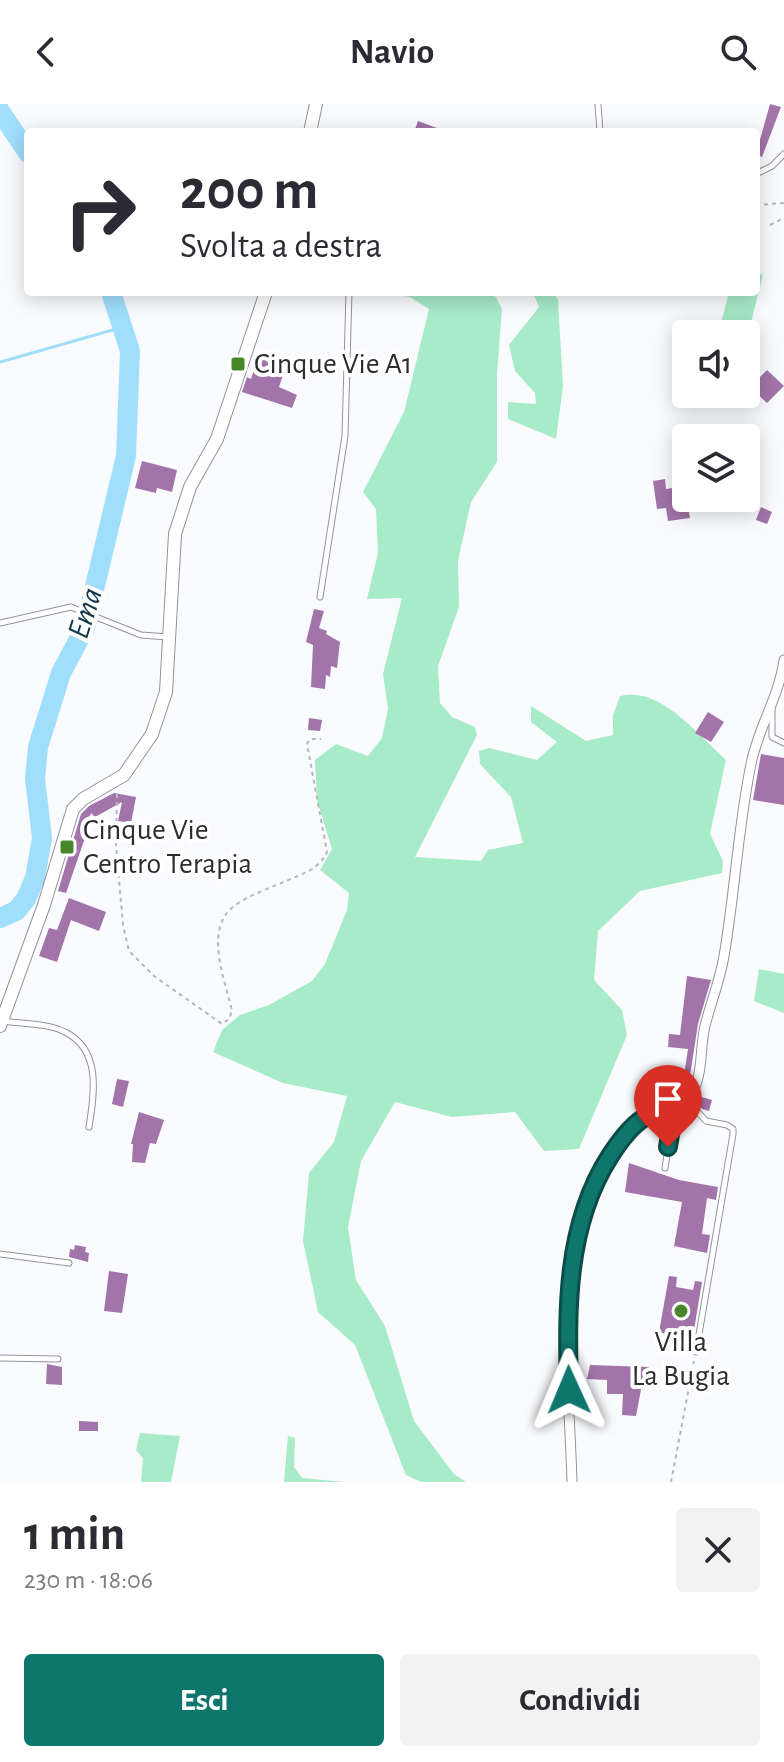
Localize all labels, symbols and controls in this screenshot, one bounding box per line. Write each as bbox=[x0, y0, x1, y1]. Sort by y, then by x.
icon: back bbox=[24, 30, 68, 74]
icon: search bbox=[716, 30, 760, 74]
text: Navio bbox=[350, 34, 434, 70]
icon: right bbox=[48, 160, 152, 264]
text: 200 m bbox=[180, 163, 318, 219]
text: Svolta a destra bbox=[180, 228, 382, 264]
map controls bbox=[672, 320, 760, 512]
button: sound bbox=[672, 320, 760, 408]
place label: Cinque Vie A1 bbox=[254, 349, 412, 379]
marker: Cinque Vie A1 bbox=[229, 355, 247, 373]
button: layers bbox=[672, 424, 760, 512]
water label: Ema bbox=[62, 584, 108, 642]
place label: Cinque Vie Centro Terapia bbox=[83, 815, 252, 879]
marker: Cinque Vie Centro Terapia bbox=[58, 838, 76, 856]
pin bbox=[634, 1065, 702, 1147]
icon: arrive bbox=[646, 1077, 690, 1121]
marker: Villa La Bugia bbox=[672, 1302, 690, 1320]
place label: Villa La Bugia bbox=[632, 1327, 730, 1391]
position arrow bbox=[527, 1348, 611, 1432]
button: close bbox=[676, 1508, 760, 1592]
text: 1 min bbox=[24, 1511, 125, 1559]
text: 230 m · 18:06 bbox=[24, 1567, 153, 1593]
button: Esci bbox=[24, 1654, 384, 1746]
button: Condividi bbox=[400, 1654, 760, 1746]

